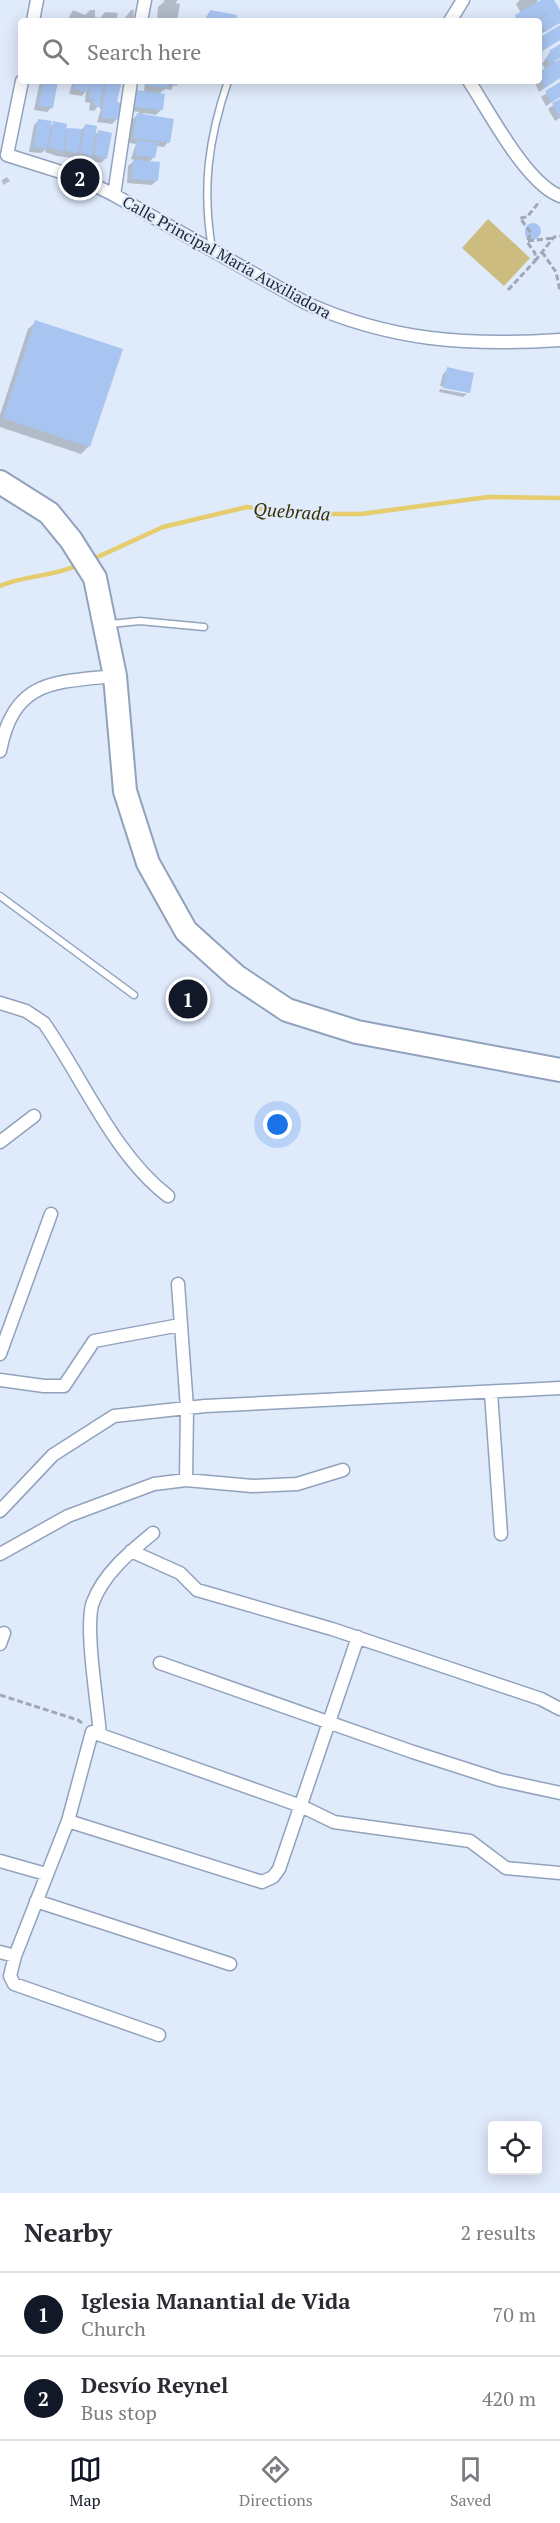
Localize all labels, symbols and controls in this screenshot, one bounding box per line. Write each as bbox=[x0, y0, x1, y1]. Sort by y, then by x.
search box bbox=[18, 18, 542, 84]
icon: search bbox=[39, 35, 72, 68]
text: Search here bbox=[87, 37, 201, 66]
pin: 2 bbox=[60, 156, 100, 201]
street label: Calle Principal María Auxiliadora bbox=[119, 190, 335, 324]
water label: Quebrada bbox=[253, 496, 331, 526]
pin: 1 bbox=[168, 976, 207, 1022]
your location bbox=[263, 1110, 292, 1139]
map controls bbox=[488, 2121, 542, 2175]
button: locate bbox=[488, 2121, 542, 2175]
text: Nearby bbox=[24, 2215, 112, 2249]
text: 2 results bbox=[461, 2219, 536, 2246]
text: Iglesia Manantial de Vida bbox=[81, 2286, 351, 2315]
text: 1 bbox=[38, 2301, 49, 2328]
text: 70 m bbox=[493, 2301, 536, 2328]
text: Church bbox=[81, 2315, 146, 2342]
text: Desvío Reynel bbox=[81, 2370, 228, 2399]
text: 2 bbox=[38, 2385, 49, 2412]
text: 420 m bbox=[482, 2385, 536, 2412]
text: Bus stop bbox=[81, 2399, 157, 2426]
tab: Map bbox=[69, 2453, 102, 2511]
tab: Directions bbox=[239, 2453, 313, 2511]
tab: Saved bbox=[450, 2453, 491, 2511]

